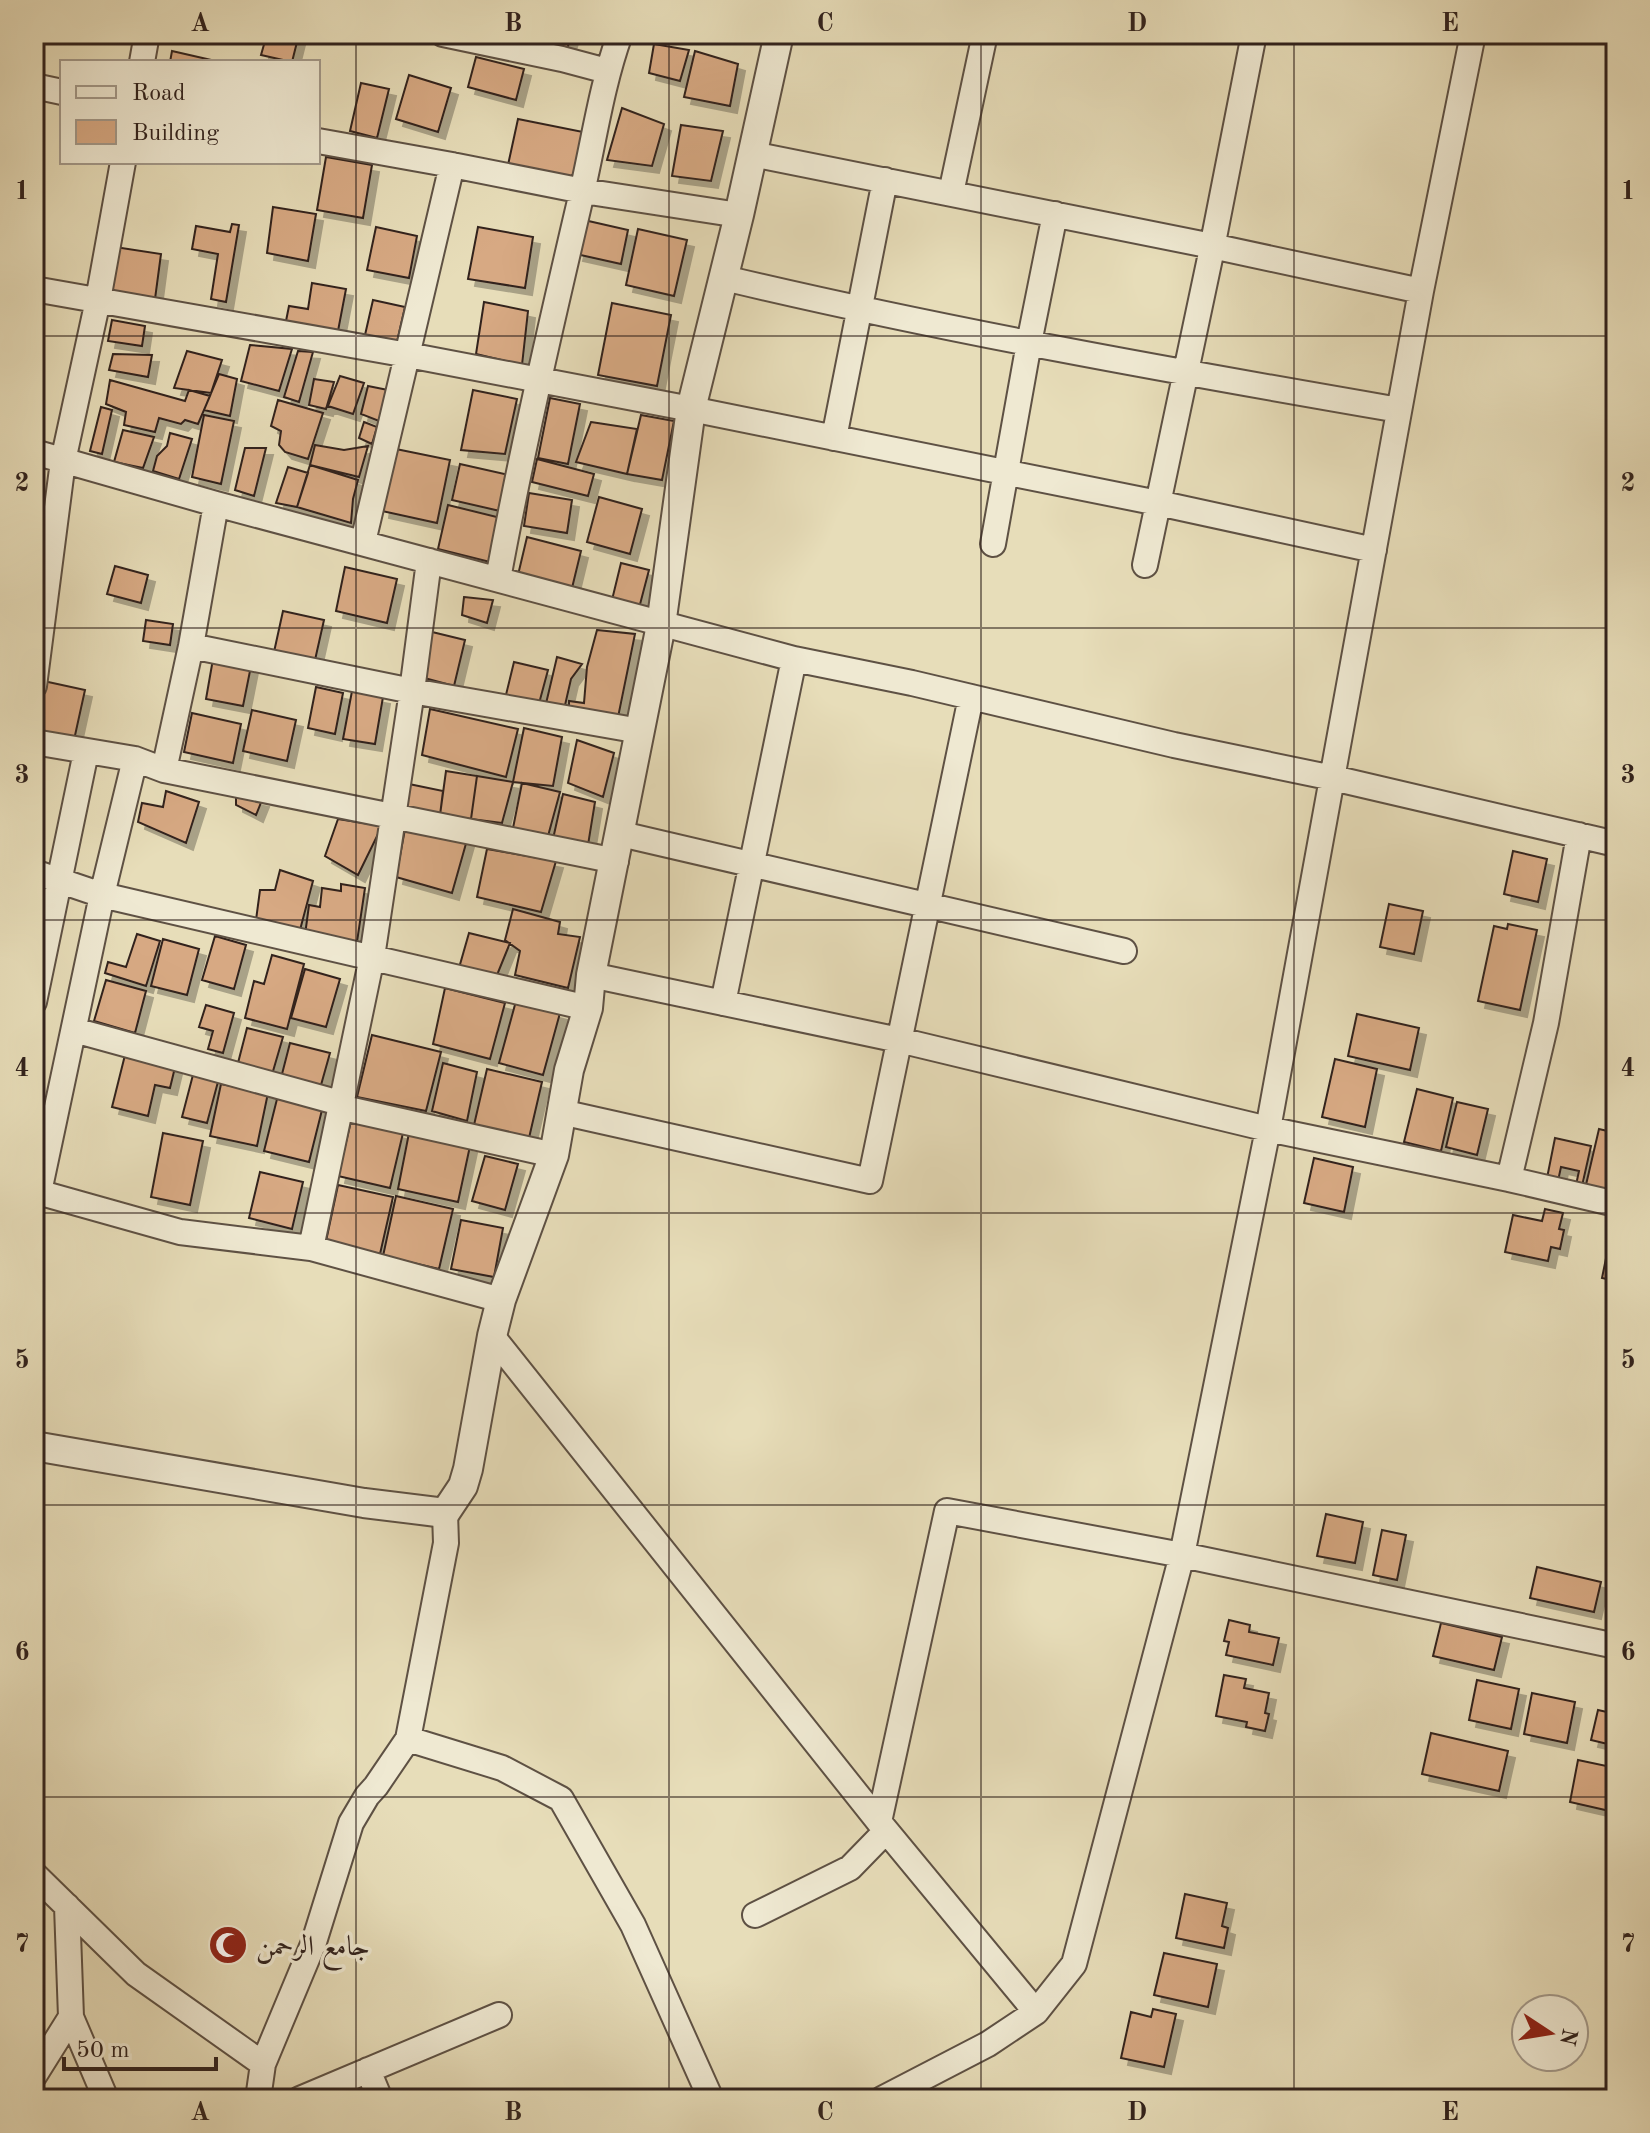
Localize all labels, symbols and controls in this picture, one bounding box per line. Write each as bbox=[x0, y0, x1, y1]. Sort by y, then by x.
text: A bbox=[190, 11, 210, 37]
text: B bbox=[504, 11, 522, 37]
text: C bbox=[816, 11, 834, 37]
text: D bbox=[1127, 11, 1147, 37]
text: E bbox=[1441, 11, 1459, 37]
legend bbox=[60, 60, 320, 164]
text: Road bbox=[132, 82, 185, 106]
text: Building bbox=[132, 122, 219, 146]
text: 1 bbox=[14, 179, 30, 205]
text: 1 bbox=[1620, 179, 1636, 205]
text: 2 bbox=[14, 471, 30, 497]
text: 2 bbox=[1620, 471, 1636, 497]
text: 3 bbox=[14, 763, 30, 789]
text: 3 bbox=[1620, 763, 1636, 789]
text: 4 bbox=[14, 1056, 30, 1082]
text: 4 bbox=[1620, 1056, 1636, 1082]
text: 5 bbox=[14, 1348, 30, 1374]
text: 5 bbox=[1620, 1348, 1636, 1374]
text: 6 bbox=[14, 1640, 30, 1666]
text: 6 bbox=[1620, 1640, 1636, 1666]
mosque icon: جامع الرحمن bbox=[207, 1924, 249, 1966]
text: 7 bbox=[14, 1932, 30, 1958]
text: 7 bbox=[1620, 1932, 1636, 1958]
place label: جامع الرحمن bbox=[256, 1933, 370, 1971]
north arrow bbox=[1510, 1993, 1590, 2073]
scale bar bbox=[64, 2021, 216, 2071]
text: N bbox=[1555, 2026, 1580, 2047]
text: 50 m bbox=[76, 2039, 130, 2063]
text: A bbox=[190, 2100, 210, 2126]
text: B bbox=[504, 2100, 522, 2126]
text: C bbox=[816, 2100, 834, 2126]
text: D bbox=[1127, 2100, 1147, 2126]
text: E bbox=[1441, 2100, 1459, 2126]

